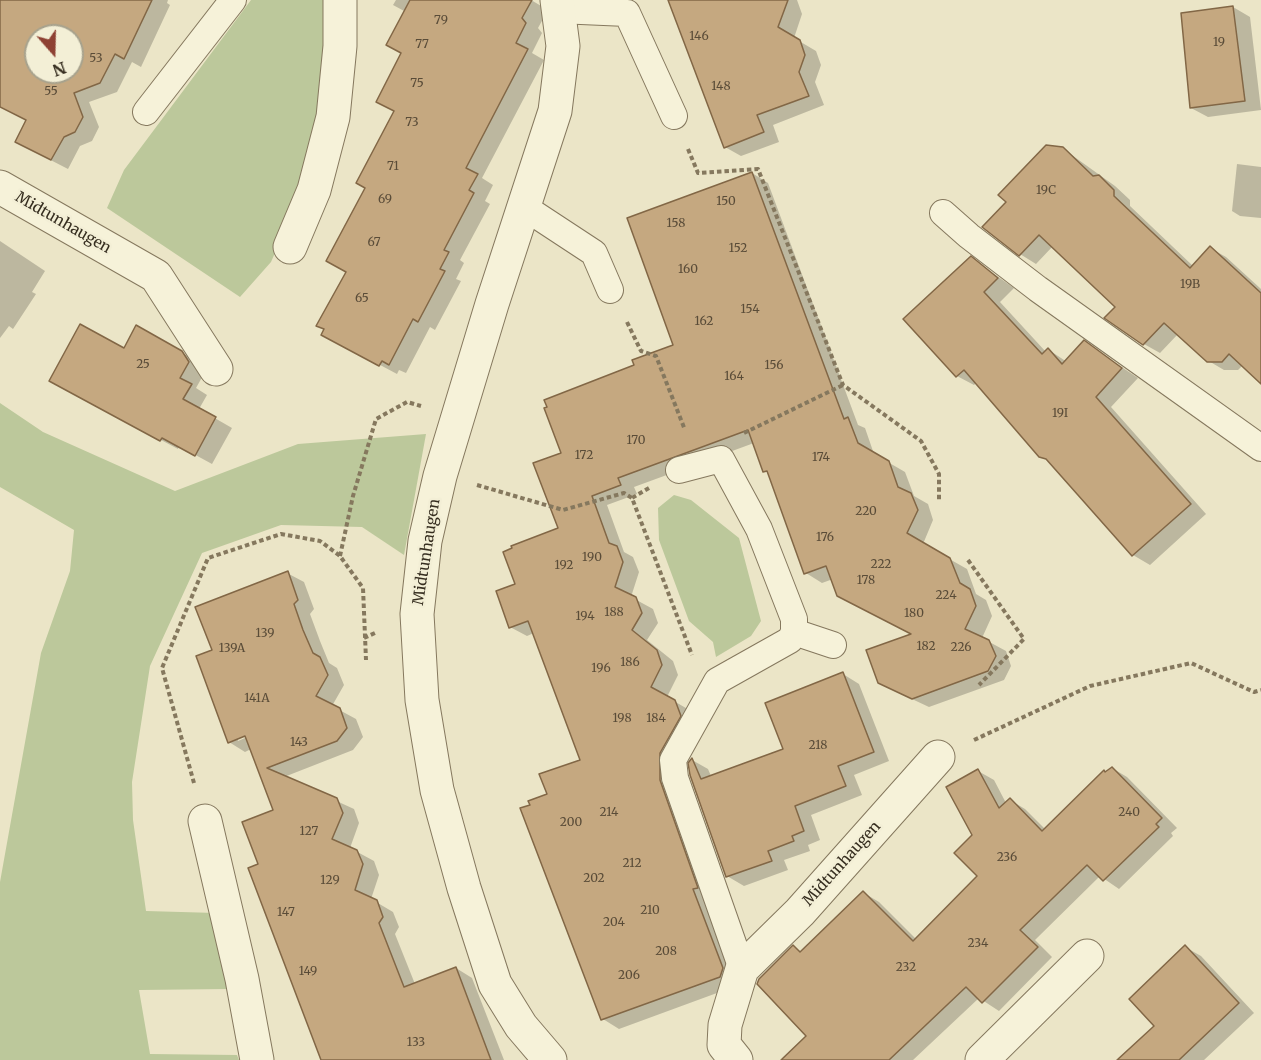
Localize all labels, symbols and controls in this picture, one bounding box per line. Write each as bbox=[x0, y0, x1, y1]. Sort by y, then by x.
house number: 79 bbox=[434, 14, 448, 28]
north arrow bbox=[24, 24, 84, 84]
house number: 146 bbox=[689, 30, 709, 44]
house number: 19 bbox=[1213, 36, 1225, 50]
house number: 77 bbox=[415, 38, 429, 52]
house number: 53 bbox=[89, 52, 103, 66]
text: N bbox=[50, 57, 69, 81]
house number: 75 bbox=[410, 77, 424, 91]
house number: 148 bbox=[711, 80, 731, 94]
house number: 55 bbox=[44, 85, 58, 99]
house number: 73 bbox=[405, 116, 419, 130]
house number: 71 bbox=[387, 160, 399, 174]
house number: 19C bbox=[1036, 184, 1056, 198]
street label: Midtunhaugen bbox=[12, 188, 114, 258]
house number: 69 bbox=[378, 193, 392, 207]
house number: 150 bbox=[716, 195, 736, 209]
house number: 158 bbox=[667, 217, 685, 231]
house number: 67 bbox=[367, 236, 381, 250]
house number: 152 bbox=[729, 242, 747, 256]
house number: 160 bbox=[678, 263, 698, 277]
house number: 19B bbox=[1180, 278, 1200, 292]
house number: 65 bbox=[355, 292, 369, 306]
house number: 154 bbox=[740, 303, 760, 317]
house number: 162 bbox=[695, 315, 713, 329]
house number: 25 bbox=[136, 358, 150, 372]
house number: 156 bbox=[764, 359, 784, 373]
house number: 164 bbox=[724, 370, 744, 384]
house number: 19I bbox=[1052, 407, 1068, 421]
house number: 170 bbox=[627, 434, 645, 448]
house number: 172 bbox=[575, 449, 593, 463]
house number: 174 bbox=[812, 451, 830, 465]
street label: Midtunhaugen bbox=[410, 498, 444, 606]
house number: 220 bbox=[855, 505, 877, 519]
house number: 176 bbox=[816, 531, 834, 545]
house number: 190 bbox=[582, 551, 602, 565]
house number: 222 bbox=[871, 558, 891, 572]
house number: 192 bbox=[555, 559, 573, 573]
house number: 178 bbox=[857, 574, 875, 588]
house number: 224 bbox=[935, 589, 957, 603]
house number: 188 bbox=[604, 606, 624, 620]
house number: 180 bbox=[904, 607, 924, 621]
house number: 194 bbox=[575, 610, 595, 624]
house number: 139 bbox=[256, 627, 274, 641]
house number: 182 bbox=[916, 640, 936, 654]
house number: 226 bbox=[950, 641, 972, 655]
house number: 139A bbox=[219, 642, 245, 656]
house number: 186 bbox=[620, 656, 640, 670]
house number: 196 bbox=[591, 662, 611, 676]
house number: 141A bbox=[244, 692, 270, 706]
house number: 198 bbox=[612, 712, 632, 726]
house number: 184 bbox=[646, 712, 666, 726]
house number: 143 bbox=[290, 736, 308, 750]
house number: 218 bbox=[809, 739, 827, 753]
house number: 214 bbox=[600, 806, 618, 820]
house number: 240 bbox=[1118, 806, 1140, 820]
house number: 200 bbox=[560, 816, 582, 830]
street label: Midtunhaugen bbox=[799, 818, 885, 910]
house number: 127 bbox=[300, 825, 318, 839]
house number: 236 bbox=[997, 851, 1017, 865]
house number: 212 bbox=[622, 857, 642, 871]
house number: 202 bbox=[583, 872, 605, 886]
house number: 129 bbox=[320, 874, 340, 888]
house number: 210 bbox=[640, 904, 660, 918]
house number: 147 bbox=[277, 906, 295, 920]
house number: 204 bbox=[603, 916, 625, 930]
house number: 234 bbox=[968, 937, 988, 951]
house number: 208 bbox=[655, 945, 677, 959]
house number: 232 bbox=[896, 961, 916, 975]
house number: 149 bbox=[299, 965, 317, 979]
house number: 206 bbox=[618, 969, 640, 983]
house number: 133 bbox=[407, 1036, 425, 1050]

